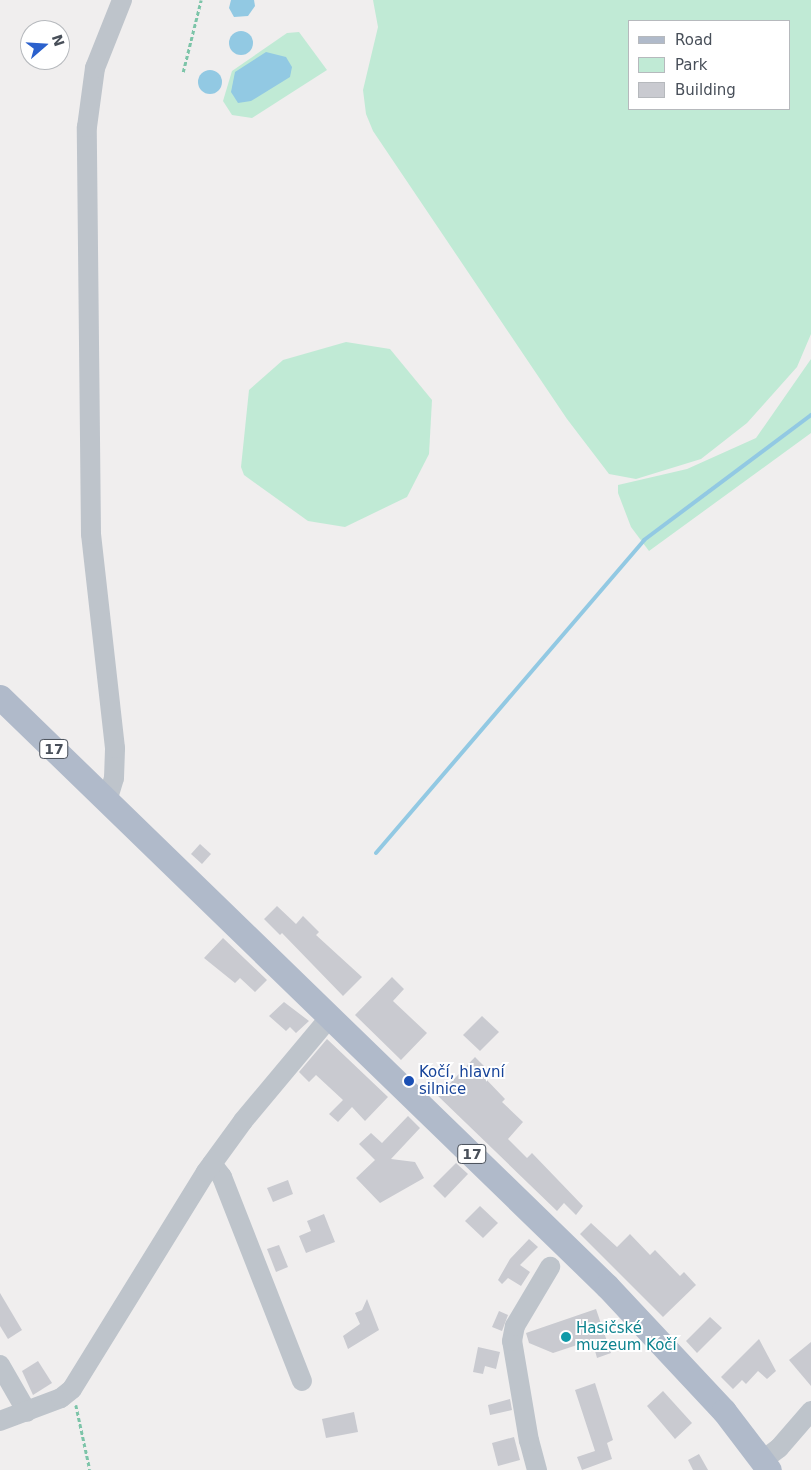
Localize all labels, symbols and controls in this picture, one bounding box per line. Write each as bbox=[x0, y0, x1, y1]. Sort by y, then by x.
north arrow bbox=[20, 20, 70, 70]
legend bbox=[628, 20, 791, 110]
text: Road bbox=[675, 31, 713, 49]
text: N bbox=[49, 32, 68, 49]
text: Park bbox=[675, 56, 707, 74]
text: Building bbox=[675, 81, 736, 99]
road number: 17 bbox=[39, 738, 69, 761]
place label: Kočí, hlavní silnice bbox=[419, 1063, 505, 1098]
marker: Kočí, hlavní silnice bbox=[403, 1075, 415, 1087]
road number: 17 bbox=[457, 1142, 487, 1166]
place label: Hasičské muzeum Kočí bbox=[576, 1319, 677, 1354]
marker: Hasičské muzeum Kočí bbox=[560, 1331, 572, 1343]

